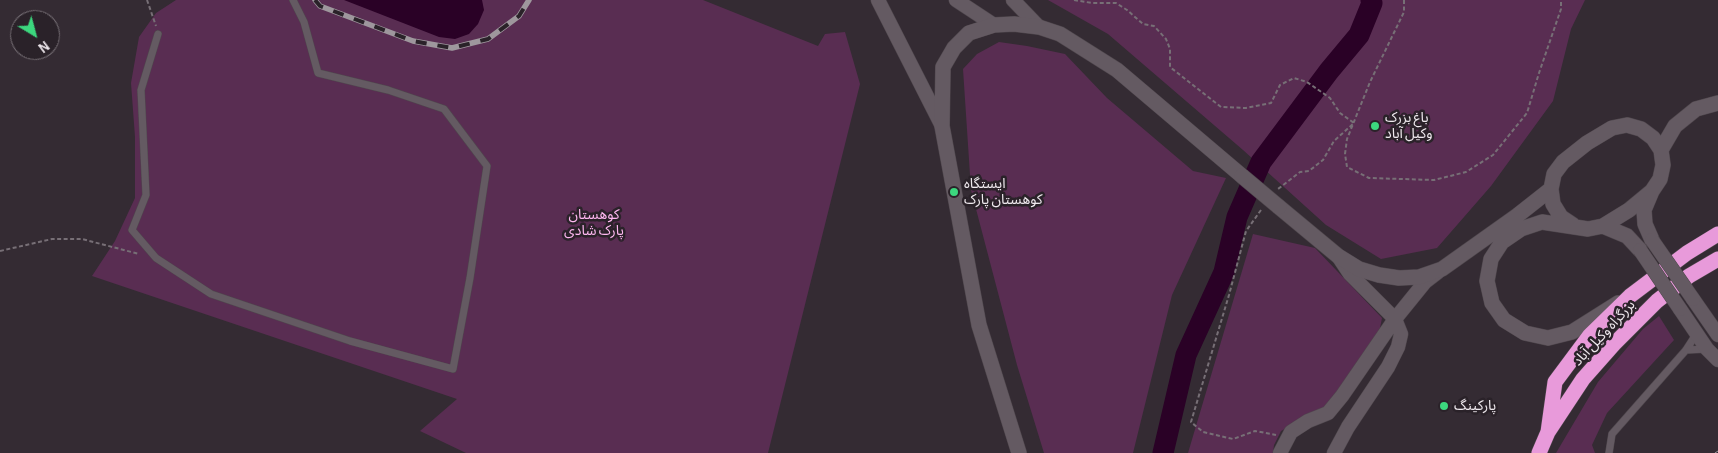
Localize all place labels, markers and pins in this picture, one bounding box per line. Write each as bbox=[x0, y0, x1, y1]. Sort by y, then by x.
place label: باغ بزرک وکیل آباد bbox=[1385, 110, 1433, 142]
marker: باغ بزرک وکیل آباد bbox=[1369, 120, 1381, 132]
place label: ایستگاه کوهستان پارک bbox=[964, 176, 1043, 208]
marker: ایستگاه کوهستان پارک bbox=[948, 186, 960, 198]
place label: پارکینگ bbox=[1454, 398, 1496, 414]
marker: پارکینگ bbox=[1438, 400, 1450, 412]

